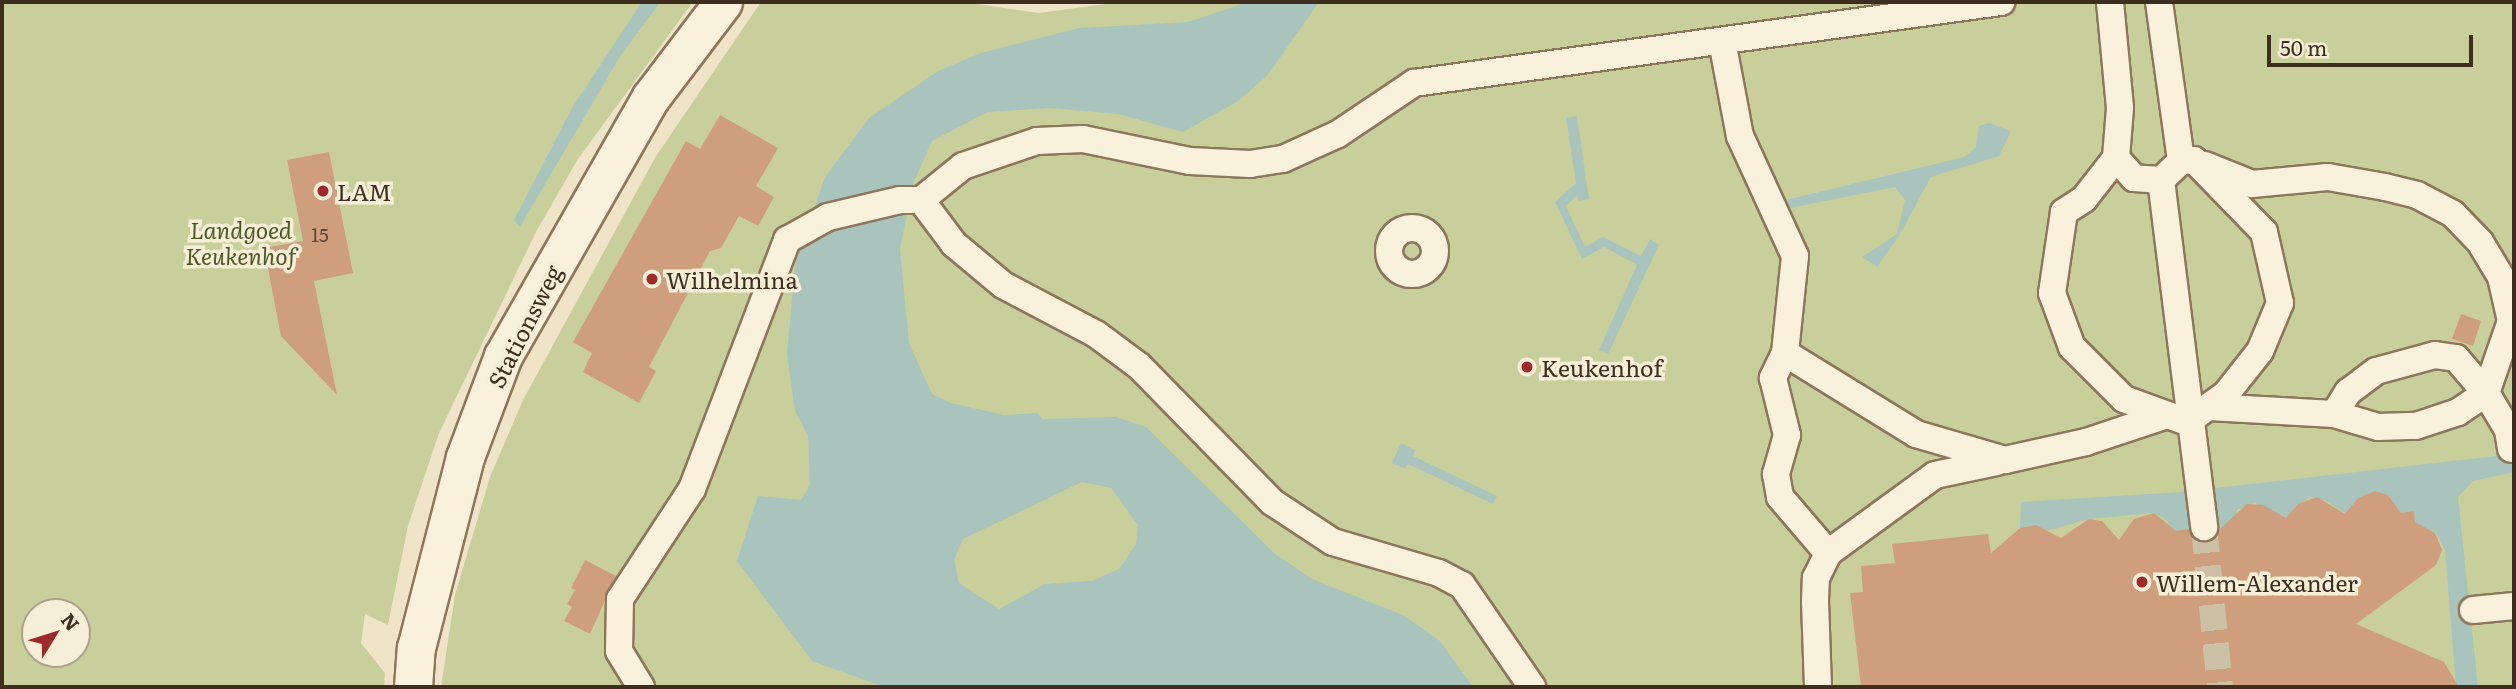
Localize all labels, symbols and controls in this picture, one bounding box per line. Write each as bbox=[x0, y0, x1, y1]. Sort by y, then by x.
scale bar bbox=[2271, 21, 2478, 65]
text: 50 m bbox=[2280, 31, 2327, 62]
place label: LAM bbox=[337, 177, 392, 205]
marker: LAM bbox=[315, 183, 331, 199]
park label: Landgoed Keukenhof bbox=[186, 215, 296, 269]
house number: 15 bbox=[311, 224, 329, 246]
street label: Stationsweg bbox=[481, 260, 567, 392]
place label: Wilhelmina bbox=[666, 265, 798, 293]
marker: Wilhelmina bbox=[644, 271, 660, 287]
place label: Keukenhof bbox=[1541, 353, 1662, 381]
marker: Keukenhof bbox=[1519, 359, 1535, 375]
place label: Willem-Alexander bbox=[2156, 568, 2358, 596]
marker: Willem-Alexander bbox=[2134, 574, 2150, 590]
north arrow bbox=[21, 598, 91, 668]
text: N bbox=[55, 606, 87, 636]

